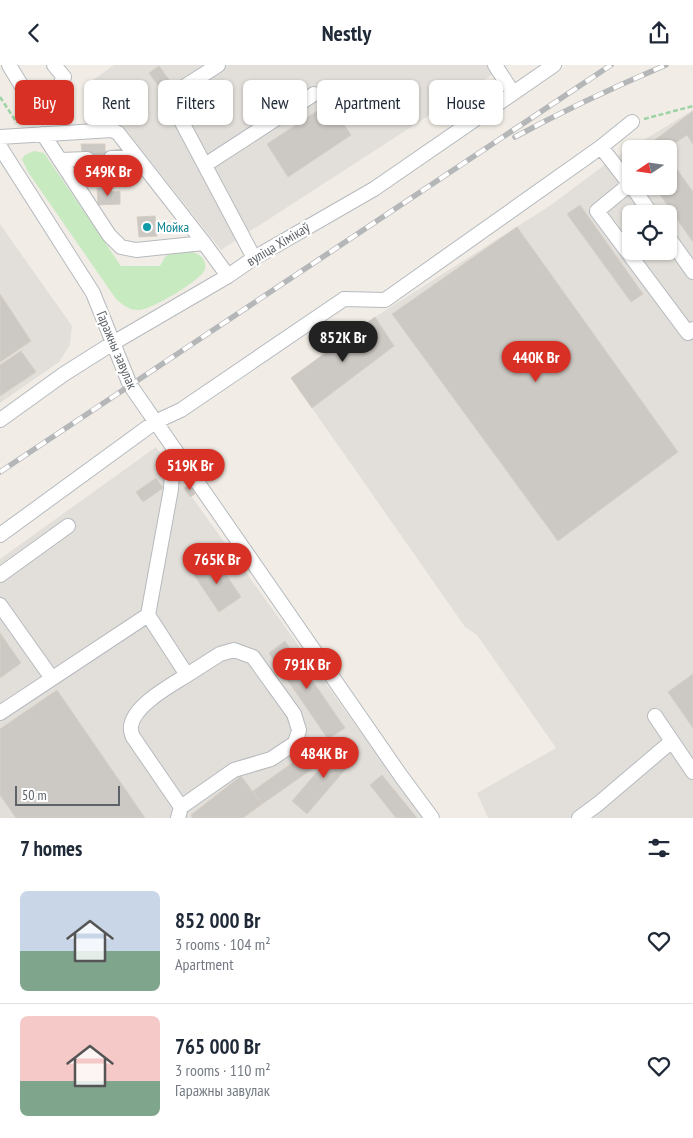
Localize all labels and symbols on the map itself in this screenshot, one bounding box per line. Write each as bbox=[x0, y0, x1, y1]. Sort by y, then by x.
north arrow bbox=[622, 140, 678, 195]
pin: 549K Br bbox=[62, 155, 154, 197]
place label: Мойка bbox=[157, 218, 189, 236]
street label: вуліца Хімікаў bbox=[243, 218, 314, 270]
marker: Мойка bbox=[141, 221, 153, 233]
street label: Гаражны завулак bbox=[92, 308, 142, 392]
pin: 852K Br bbox=[297, 321, 389, 363]
pin: 440K Br bbox=[490, 341, 582, 383]
pin: 519K Br bbox=[144, 449, 236, 491]
pin: 765K Br bbox=[171, 543, 263, 585]
pin: 791K Br bbox=[261, 647, 353, 690]
pin: 484K Br bbox=[278, 737, 370, 779]
scale bar bbox=[15, 783, 120, 806]

